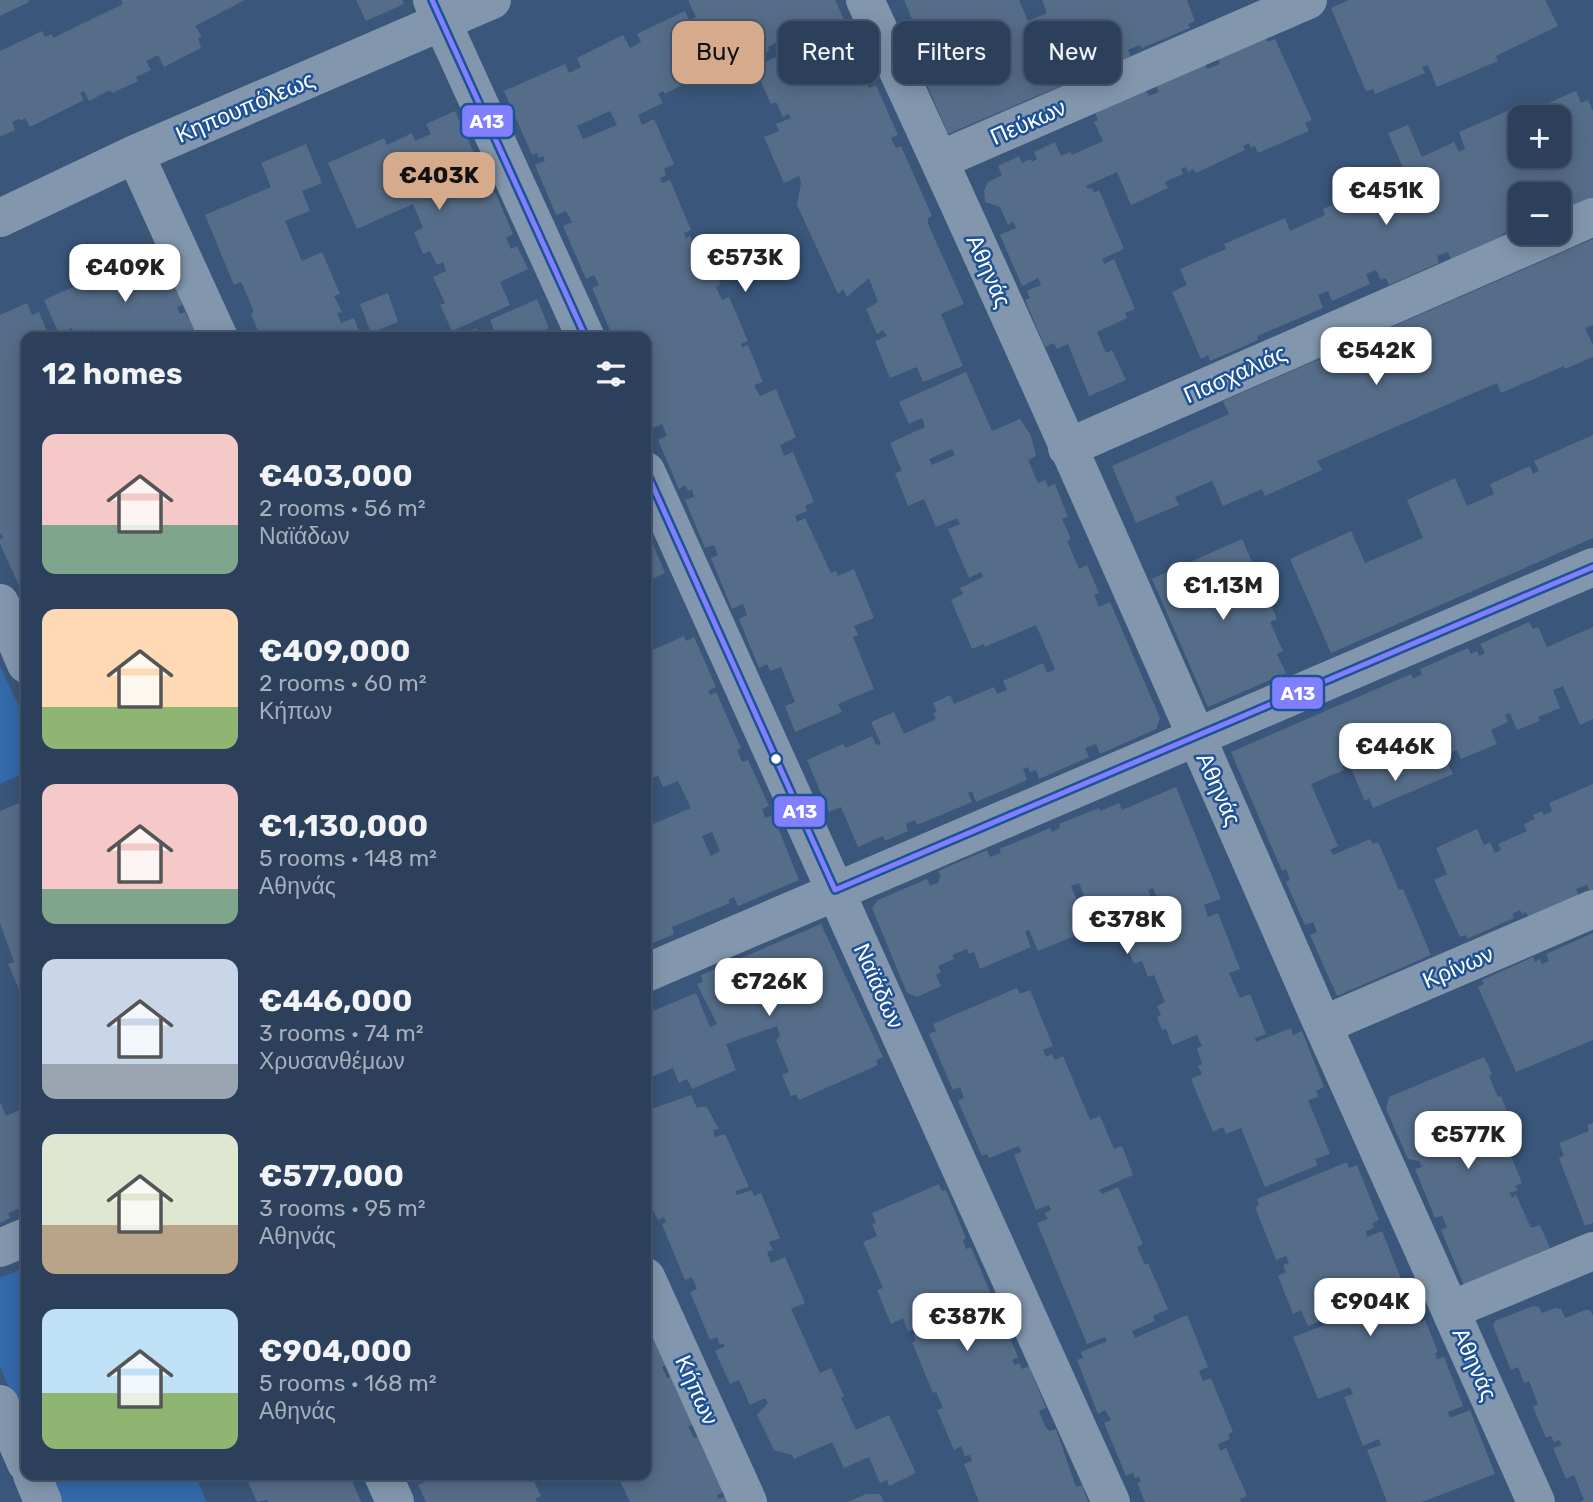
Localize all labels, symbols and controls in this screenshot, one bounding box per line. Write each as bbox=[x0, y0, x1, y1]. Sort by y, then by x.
chip: Buy bbox=[672, 21, 764, 84]
chip: Rent bbox=[778, 21, 879, 84]
chip: Filters bbox=[893, 21, 1010, 84]
chip: New bbox=[1024, 21, 1121, 84]
street label: Κηπουπόλεως bbox=[171, 65, 319, 149]
street label: Πεύκων bbox=[986, 93, 1070, 151]
line badge: A13 bbox=[461, 104, 514, 138]
map controls bbox=[1508, 105, 1571, 245]
button: + bbox=[1508, 105, 1571, 168]
text: A13 bbox=[470, 110, 504, 133]
pin: €403K bbox=[390, 152, 488, 212]
text: €403K bbox=[399, 161, 479, 189]
pin: €451K bbox=[1337, 168, 1435, 227]
text: €451K bbox=[1348, 176, 1424, 204]
button: − bbox=[1508, 182, 1571, 245]
street label: Αθηνάς bbox=[961, 230, 1017, 312]
pin: €573K bbox=[696, 234, 794, 294]
text: €573K bbox=[707, 243, 783, 271]
pin: €409K bbox=[76, 244, 174, 304]
text: €409K bbox=[85, 253, 165, 281]
pin: €542K bbox=[1327, 328, 1425, 387]
text: €542K bbox=[1337, 336, 1415, 364]
street label: Πασχαλιάς bbox=[1179, 339, 1291, 409]
icon: filters bbox=[592, 355, 630, 393]
text: 12 homes bbox=[42, 356, 183, 392]
text: €403,000 bbox=[259, 458, 413, 494]
icon: home bbox=[98, 462, 182, 546]
text: 2 rooms · 56 m² bbox=[259, 494, 426, 522]
text: Ναϊάδων bbox=[259, 522, 350, 550]
pin: €1.13M bbox=[1166, 562, 1280, 622]
text: €1.13M bbox=[1183, 571, 1263, 599]
text: €409,000 bbox=[259, 633, 410, 669]
icon: home bbox=[98, 637, 182, 721]
text: 2 rooms · 60 m² bbox=[259, 669, 427, 697]
line badge: A13 bbox=[1271, 676, 1324, 710]
text: A13 bbox=[1281, 682, 1315, 705]
text: Κήπων bbox=[259, 697, 332, 725]
pin: €446K bbox=[1346, 724, 1444, 783]
text: €446K bbox=[1355, 732, 1435, 760]
street label: Αθηνάς bbox=[1191, 748, 1247, 830]
unlabelled marker bbox=[769, 752, 783, 766]
line badge: A13 bbox=[773, 795, 826, 828]
text: A13 bbox=[783, 800, 817, 823]
text: €1,130,000 bbox=[259, 808, 428, 844]
icon: home bbox=[98, 812, 182, 896]
text: 5 rooms · 148 m² bbox=[259, 844, 437, 872]
text: Αθηνάς bbox=[259, 872, 336, 900]
pin: €378K bbox=[1078, 897, 1176, 956]
text: €378K bbox=[1088, 905, 1166, 933]
street label: Ναϊάδων bbox=[848, 939, 910, 1033]
street label: Κρίνων bbox=[1418, 940, 1498, 994]
pin: €726K bbox=[720, 958, 818, 1018]
text: €726K bbox=[731, 967, 807, 995]
text: €446,000 bbox=[259, 983, 412, 1019]
icon: home bbox=[98, 987, 182, 1071]
text: 3 rooms · 74 m² bbox=[259, 1019, 424, 1047]
text: Χρυσανθέμων bbox=[259, 1047, 405, 1075]
pin: €577K bbox=[1419, 1112, 1517, 1171]
text: €577K bbox=[1431, 1120, 1505, 1148]
text: €577,000 bbox=[259, 1158, 404, 1194]
icon: home bbox=[98, 1162, 182, 1246]
text: 3 rooms · 95 m² bbox=[259, 1194, 426, 1222]
text: Αθηνάς bbox=[259, 1222, 336, 1250]
pin: €904K bbox=[1321, 1278, 1419, 1338]
text: €904K bbox=[1330, 1287, 1410, 1315]
pin: €387K bbox=[918, 1294, 1016, 1353]
text: €387K bbox=[928, 1302, 1006, 1330]
street label: Αθηνάς bbox=[1447, 1323, 1503, 1405]
text: €904,000 bbox=[259, 1333, 412, 1369]
icon: home bbox=[98, 1337, 182, 1421]
street label: Κήπων bbox=[669, 1351, 725, 1429]
text: 5 rooms · 168 m² bbox=[259, 1369, 437, 1397]
text: Αθηνάς bbox=[259, 1397, 336, 1425]

